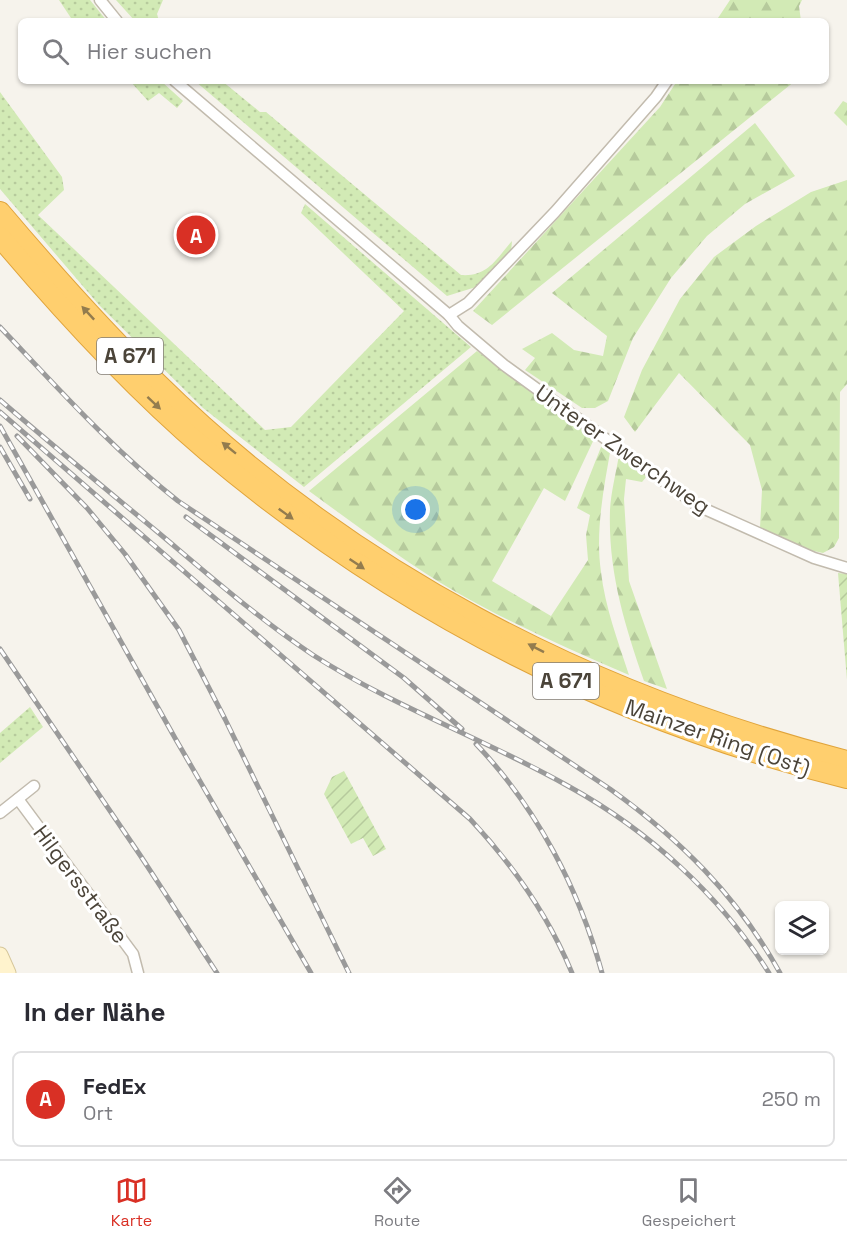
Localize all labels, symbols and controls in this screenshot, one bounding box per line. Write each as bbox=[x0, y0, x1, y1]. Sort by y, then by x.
search box bbox=[18, 18, 829, 84]
icon: search bbox=[39, 35, 72, 68]
text: Hier suchen bbox=[87, 37, 212, 65]
pin: A bbox=[176, 212, 216, 258]
one-way arrow bbox=[82, 306, 95, 321]
road number: A 671 bbox=[97, 338, 163, 374]
street label: Unterer Zwerchweg bbox=[530, 378, 716, 520]
one-way arrow bbox=[147, 395, 161, 409]
one-way arrow bbox=[221, 441, 237, 454]
your location bbox=[401, 495, 430, 524]
one-way arrow bbox=[278, 508, 294, 520]
one-way arrow bbox=[349, 558, 365, 570]
one-way arrow bbox=[527, 643, 544, 653]
road number: A 671 bbox=[533, 663, 599, 699]
street label: Mainzer Ring (Ost) bbox=[622, 692, 814, 782]
street label: Hilgersstraße bbox=[27, 819, 135, 949]
map controls bbox=[775, 901, 829, 955]
button: layers bbox=[775, 901, 829, 955]
text: In der Nähe bbox=[24, 995, 165, 1029]
text: FedEx bbox=[83, 1072, 147, 1100]
text: A bbox=[39, 1086, 52, 1112]
text: 250 m bbox=[762, 1086, 821, 1112]
text: Ort bbox=[83, 1100, 113, 1126]
tab: Karte bbox=[111, 1174, 152, 1231]
tab: Route bbox=[374, 1174, 420, 1231]
tab: Gespeichert bbox=[642, 1174, 736, 1231]

